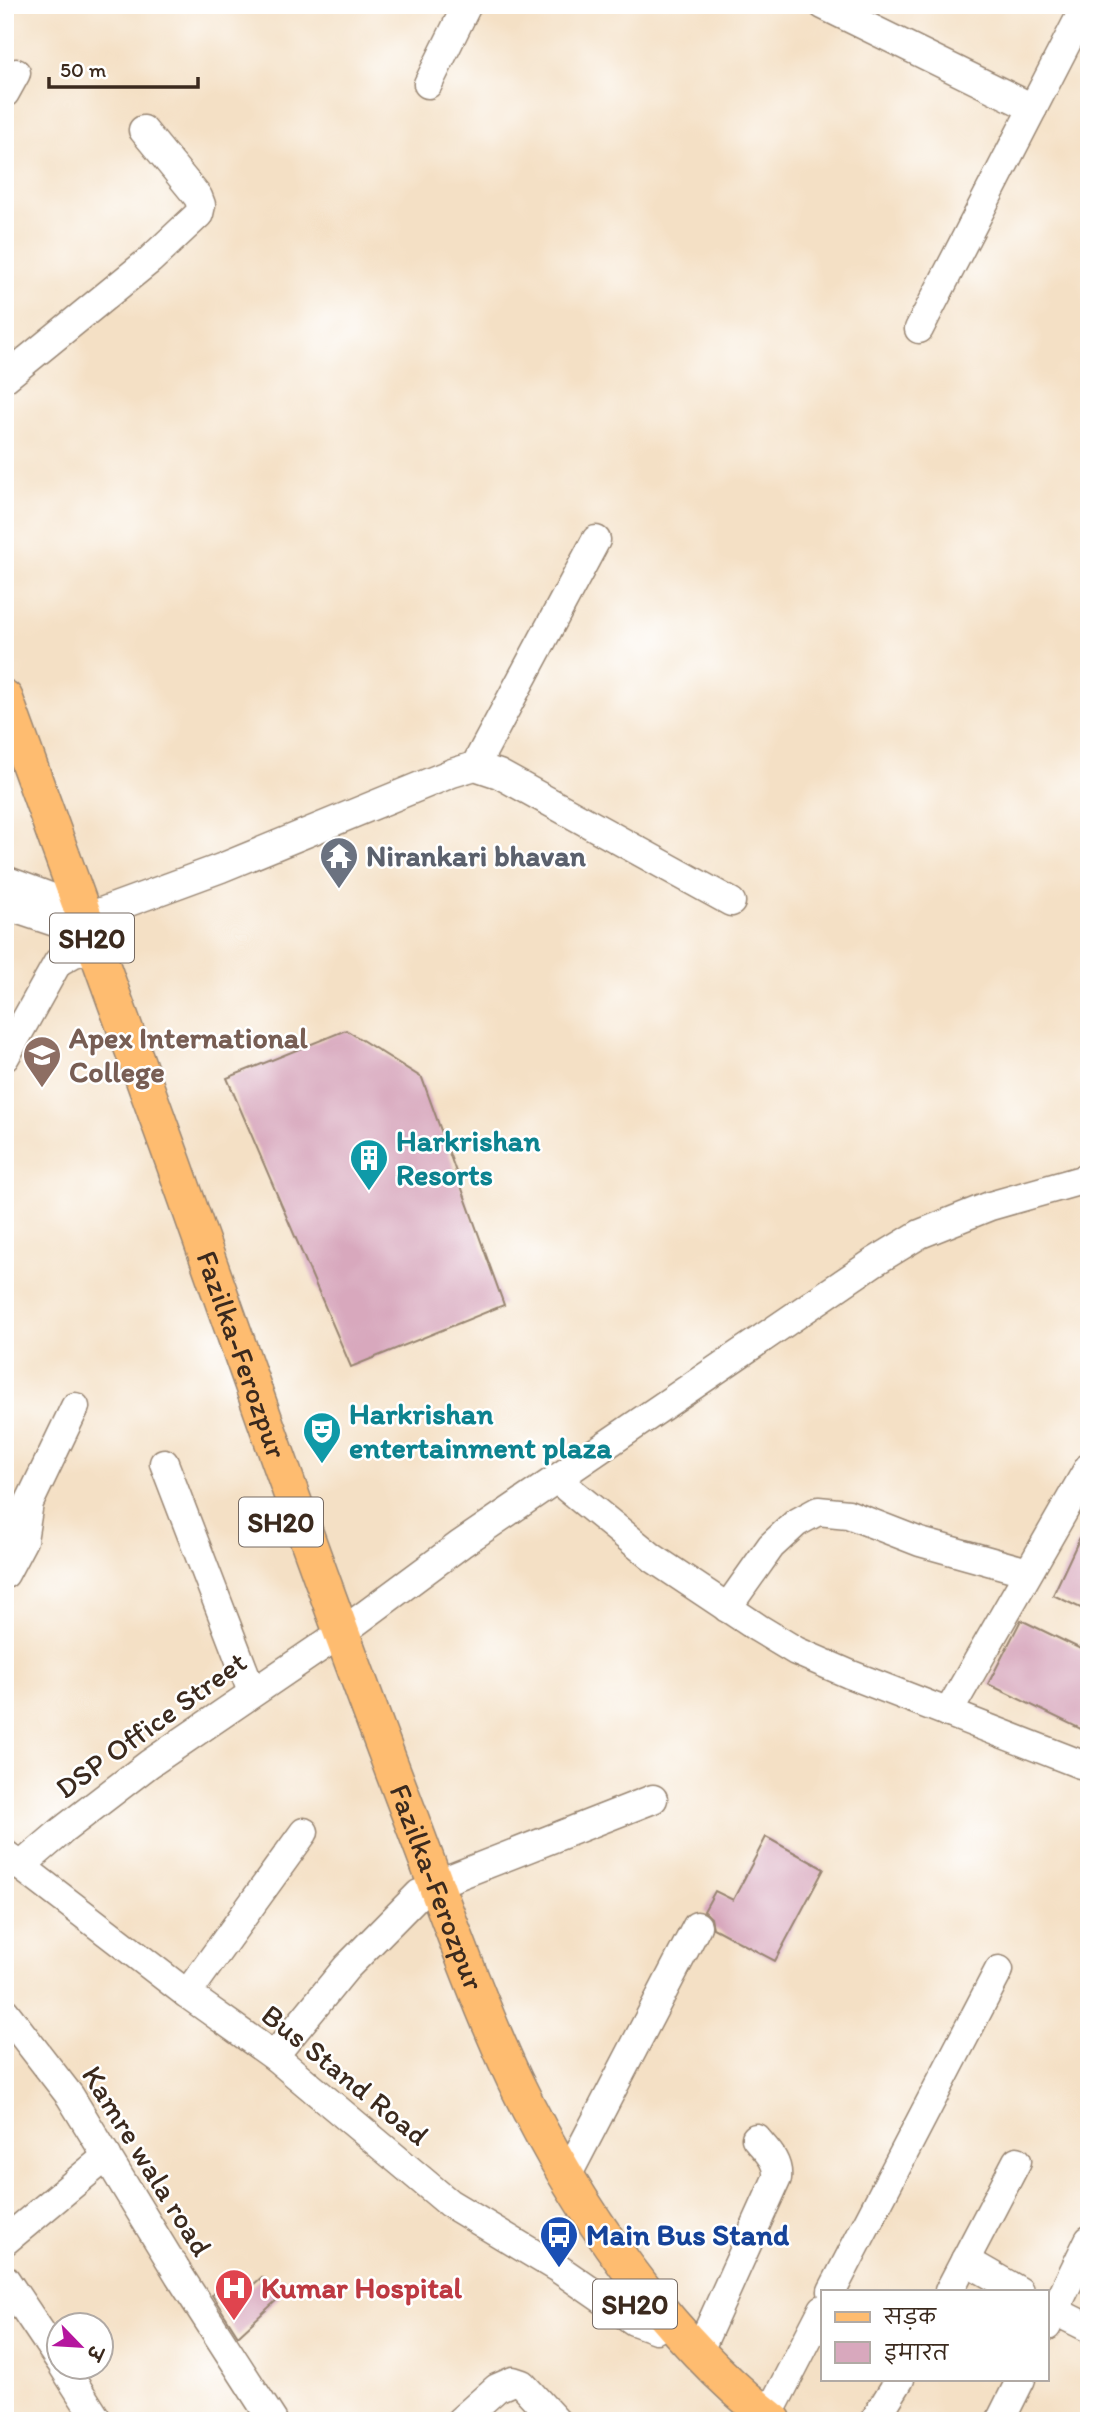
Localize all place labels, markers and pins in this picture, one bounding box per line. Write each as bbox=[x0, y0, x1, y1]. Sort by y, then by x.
temple icon: Nirankari bhavan bbox=[318, 835, 360, 890]
place label: Nirankari bhavan bbox=[366, 837, 587, 874]
place label: Apex International College bbox=[68, 1019, 308, 1090]
school or university icon: Apex International College bbox=[21, 1034, 63, 1089]
place label: Harkrishan Resorts bbox=[396, 1122, 540, 1193]
building icon: Harkrishan Resorts bbox=[348, 1137, 390, 1192]
place label: Harkrishan entertainment plaza bbox=[349, 1395, 612, 1466]
theatre icon: Harkrishan entertainment plaza bbox=[301, 1410, 343, 1465]
bus stop icon: Main Bus Stand bbox=[538, 2214, 580, 2269]
place label: Main Bus Stand bbox=[586, 2216, 790, 2253]
hospital icon: Kumar Hospital bbox=[213, 2267, 255, 2322]
place label: Kumar Hospital bbox=[261, 2269, 462, 2306]

